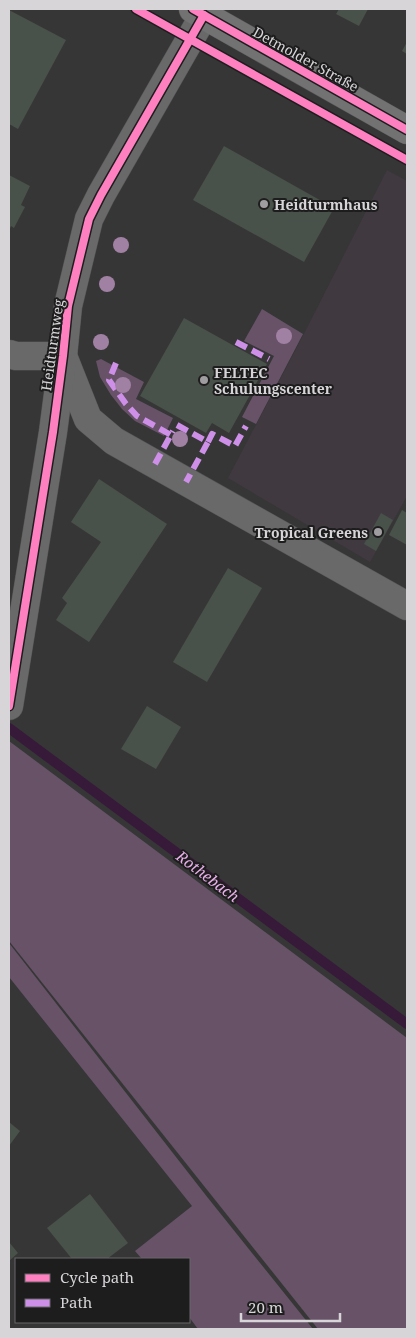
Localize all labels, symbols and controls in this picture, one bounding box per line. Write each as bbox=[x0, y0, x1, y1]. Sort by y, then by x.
street label: Detmolder Straße bbox=[250, 22, 362, 96]
place label: Heidturmhaus bbox=[274, 195, 378, 214]
marker: Heidturmhaus bbox=[258, 198, 270, 210]
street label: Heidturmweg bbox=[36, 297, 68, 392]
place label: FELTEC Schulungscenter bbox=[214, 363, 333, 398]
marker: FELTEC Schulungscenter bbox=[198, 374, 210, 386]
place label: Tropical Greens bbox=[254, 523, 368, 542]
marker: Tropical Greens bbox=[372, 526, 384, 538]
water label: Rothebach bbox=[172, 845, 244, 906]
legend bbox=[15, 1258, 190, 1323]
text: Cycle path bbox=[60, 1267, 135, 1287]
scale bar bbox=[241, 1290, 340, 1322]
text: Path bbox=[60, 1292, 93, 1312]
text: 20 m bbox=[248, 1297, 283, 1317]

